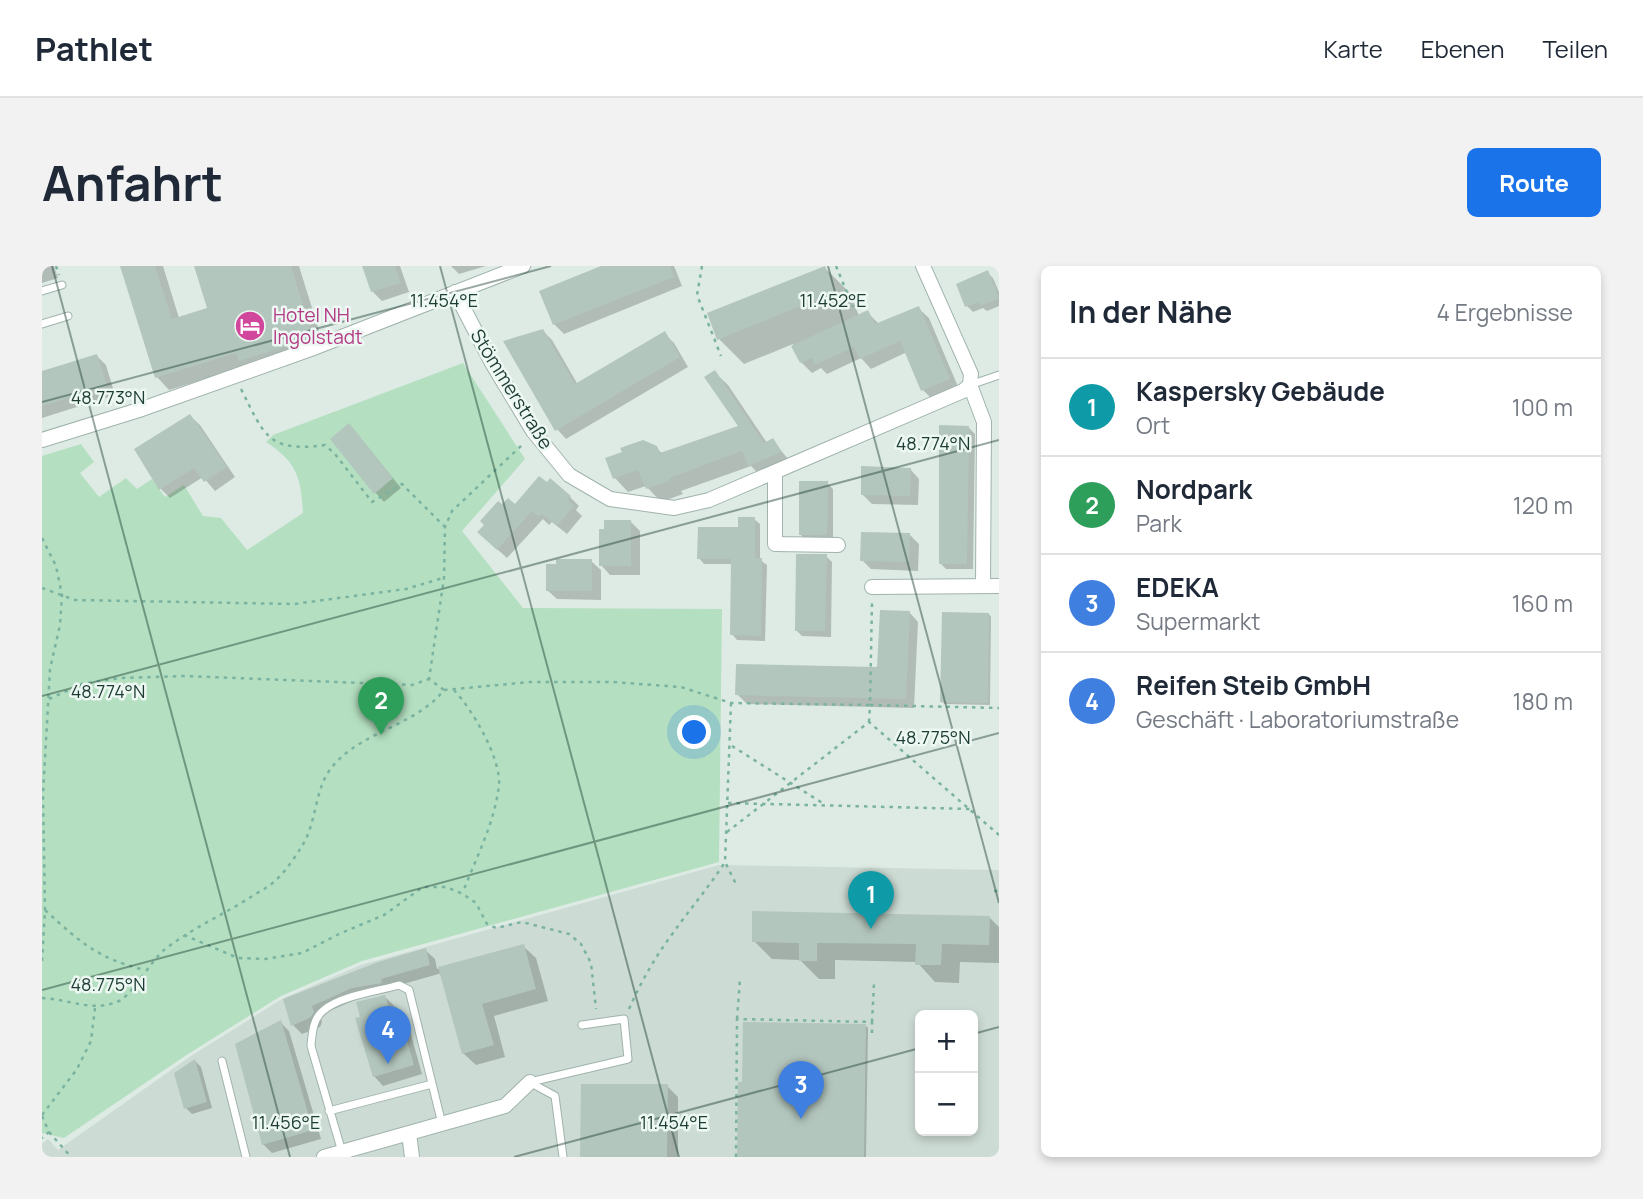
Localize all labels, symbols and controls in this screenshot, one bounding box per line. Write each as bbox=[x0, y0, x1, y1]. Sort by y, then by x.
text: Pathlet bbox=[35, 26, 153, 71]
text: Karte bbox=[1323, 32, 1383, 65]
text: Ebenen bbox=[1421, 32, 1504, 65]
text: Teilen bbox=[1542, 32, 1608, 65]
button: Route bbox=[1467, 148, 1601, 217]
text: Anfahrt bbox=[42, 149, 223, 216]
text: 11.454°E bbox=[410, 288, 478, 312]
text: 11.452°E bbox=[800, 288, 867, 312]
text: In der Nähe bbox=[1069, 291, 1232, 332]
text: 4 Ergebnisse bbox=[1437, 296, 1573, 328]
place label: Hotel NH Ingolstadt bbox=[273, 302, 363, 350]
hotel icon: Hotel NH Ingolstadt bbox=[233, 309, 267, 343]
street label: Stömmerstraße bbox=[465, 324, 559, 454]
text: Kaspersky Gebäude bbox=[1136, 373, 1385, 409]
text: 48.773°N bbox=[71, 385, 145, 409]
text: 1 bbox=[1087, 391, 1097, 423]
text: 100 m bbox=[1512, 391, 1573, 423]
text: Ort bbox=[1136, 409, 1170, 441]
text: 48.774°N bbox=[896, 431, 970, 455]
text: Nordpark bbox=[1136, 471, 1252, 507]
text: 2 bbox=[1085, 489, 1099, 521]
text: 120 m bbox=[1513, 489, 1573, 521]
text: Park bbox=[1136, 507, 1182, 539]
text: EDEKA bbox=[1136, 569, 1219, 605]
text: 3 bbox=[1085, 587, 1099, 619]
text: 160 m bbox=[1512, 587, 1573, 619]
text: Supermarkt bbox=[1136, 605, 1260, 637]
text: Reifen Steib GmbH bbox=[1136, 667, 1371, 703]
pin: 2 bbox=[358, 677, 404, 735]
text: 48.774°N bbox=[71, 679, 145, 703]
text: 4 bbox=[1085, 685, 1099, 717]
text: 180 m bbox=[1513, 685, 1573, 717]
text: Geschäft · Laboratoriumstraße bbox=[1136, 703, 1459, 735]
your location bbox=[677, 715, 711, 749]
text: 48.775°N bbox=[896, 725, 971, 749]
pin: 1 bbox=[848, 871, 894, 929]
text: 48.775°N bbox=[71, 972, 146, 996]
pin: 4 bbox=[365, 1006, 411, 1064]
map controls bbox=[915, 1010, 978, 1136]
button: + bbox=[915, 1010, 978, 1073]
pin: 3 bbox=[778, 1061, 824, 1119]
button: − bbox=[915, 1073, 978, 1136]
text: 11.456°E bbox=[252, 1110, 320, 1134]
text: 11.454°E bbox=[640, 1110, 708, 1134]

